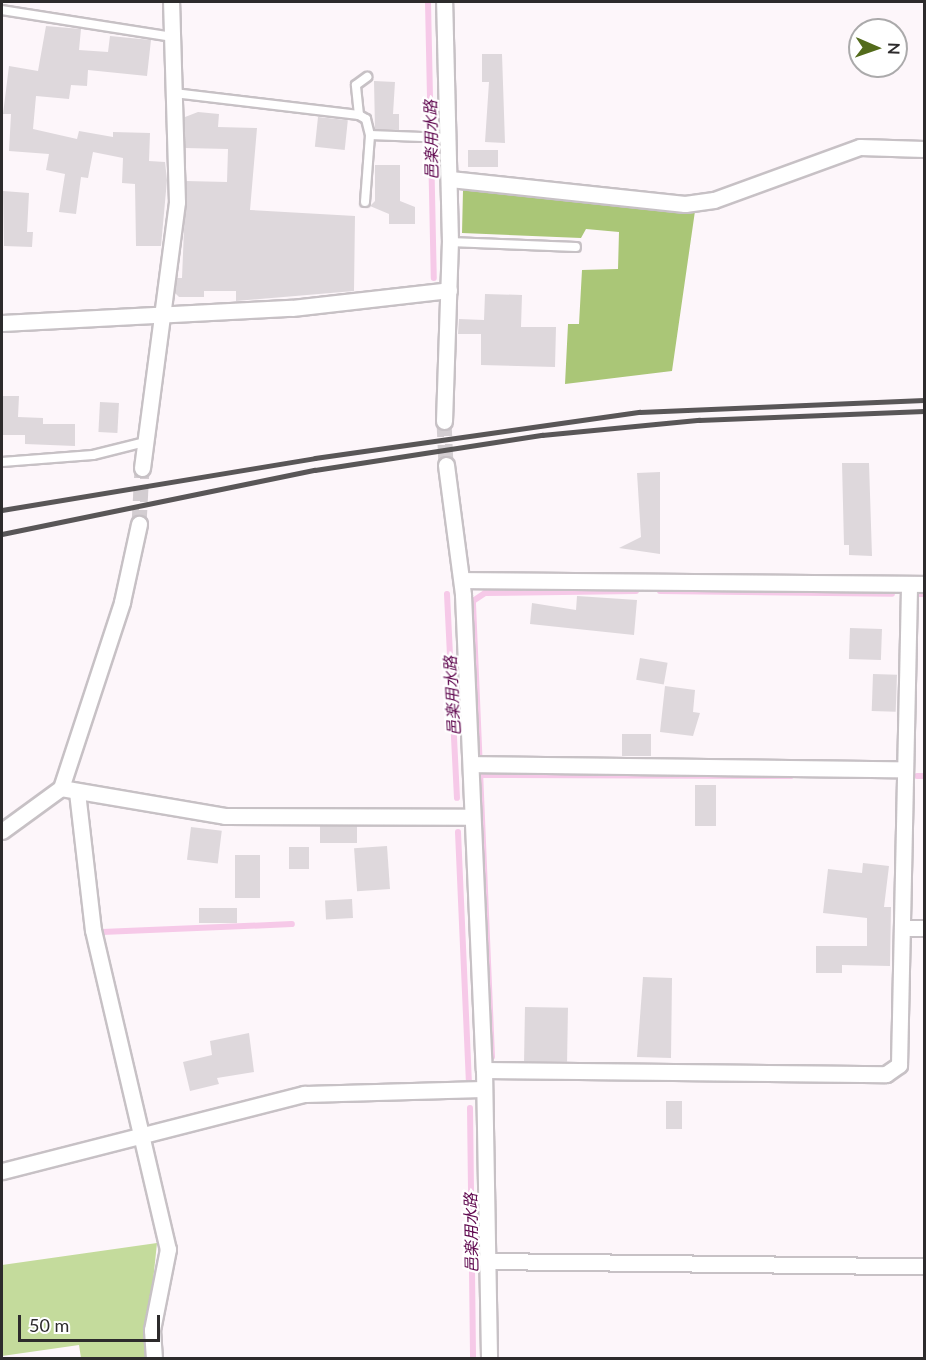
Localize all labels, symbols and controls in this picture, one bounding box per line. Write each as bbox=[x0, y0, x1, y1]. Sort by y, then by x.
north arrow bbox=[848, 18, 908, 78]
text: N bbox=[885, 42, 904, 55]
water label: 邑楽用水路 bbox=[421, 100, 441, 180]
water label: 邑楽用水路 bbox=[440, 656, 464, 736]
water label: 邑楽用水路 bbox=[461, 1193, 481, 1273]
scale bar bbox=[21, 1303, 164, 1341]
text: 50 m bbox=[29, 1314, 69, 1336]

